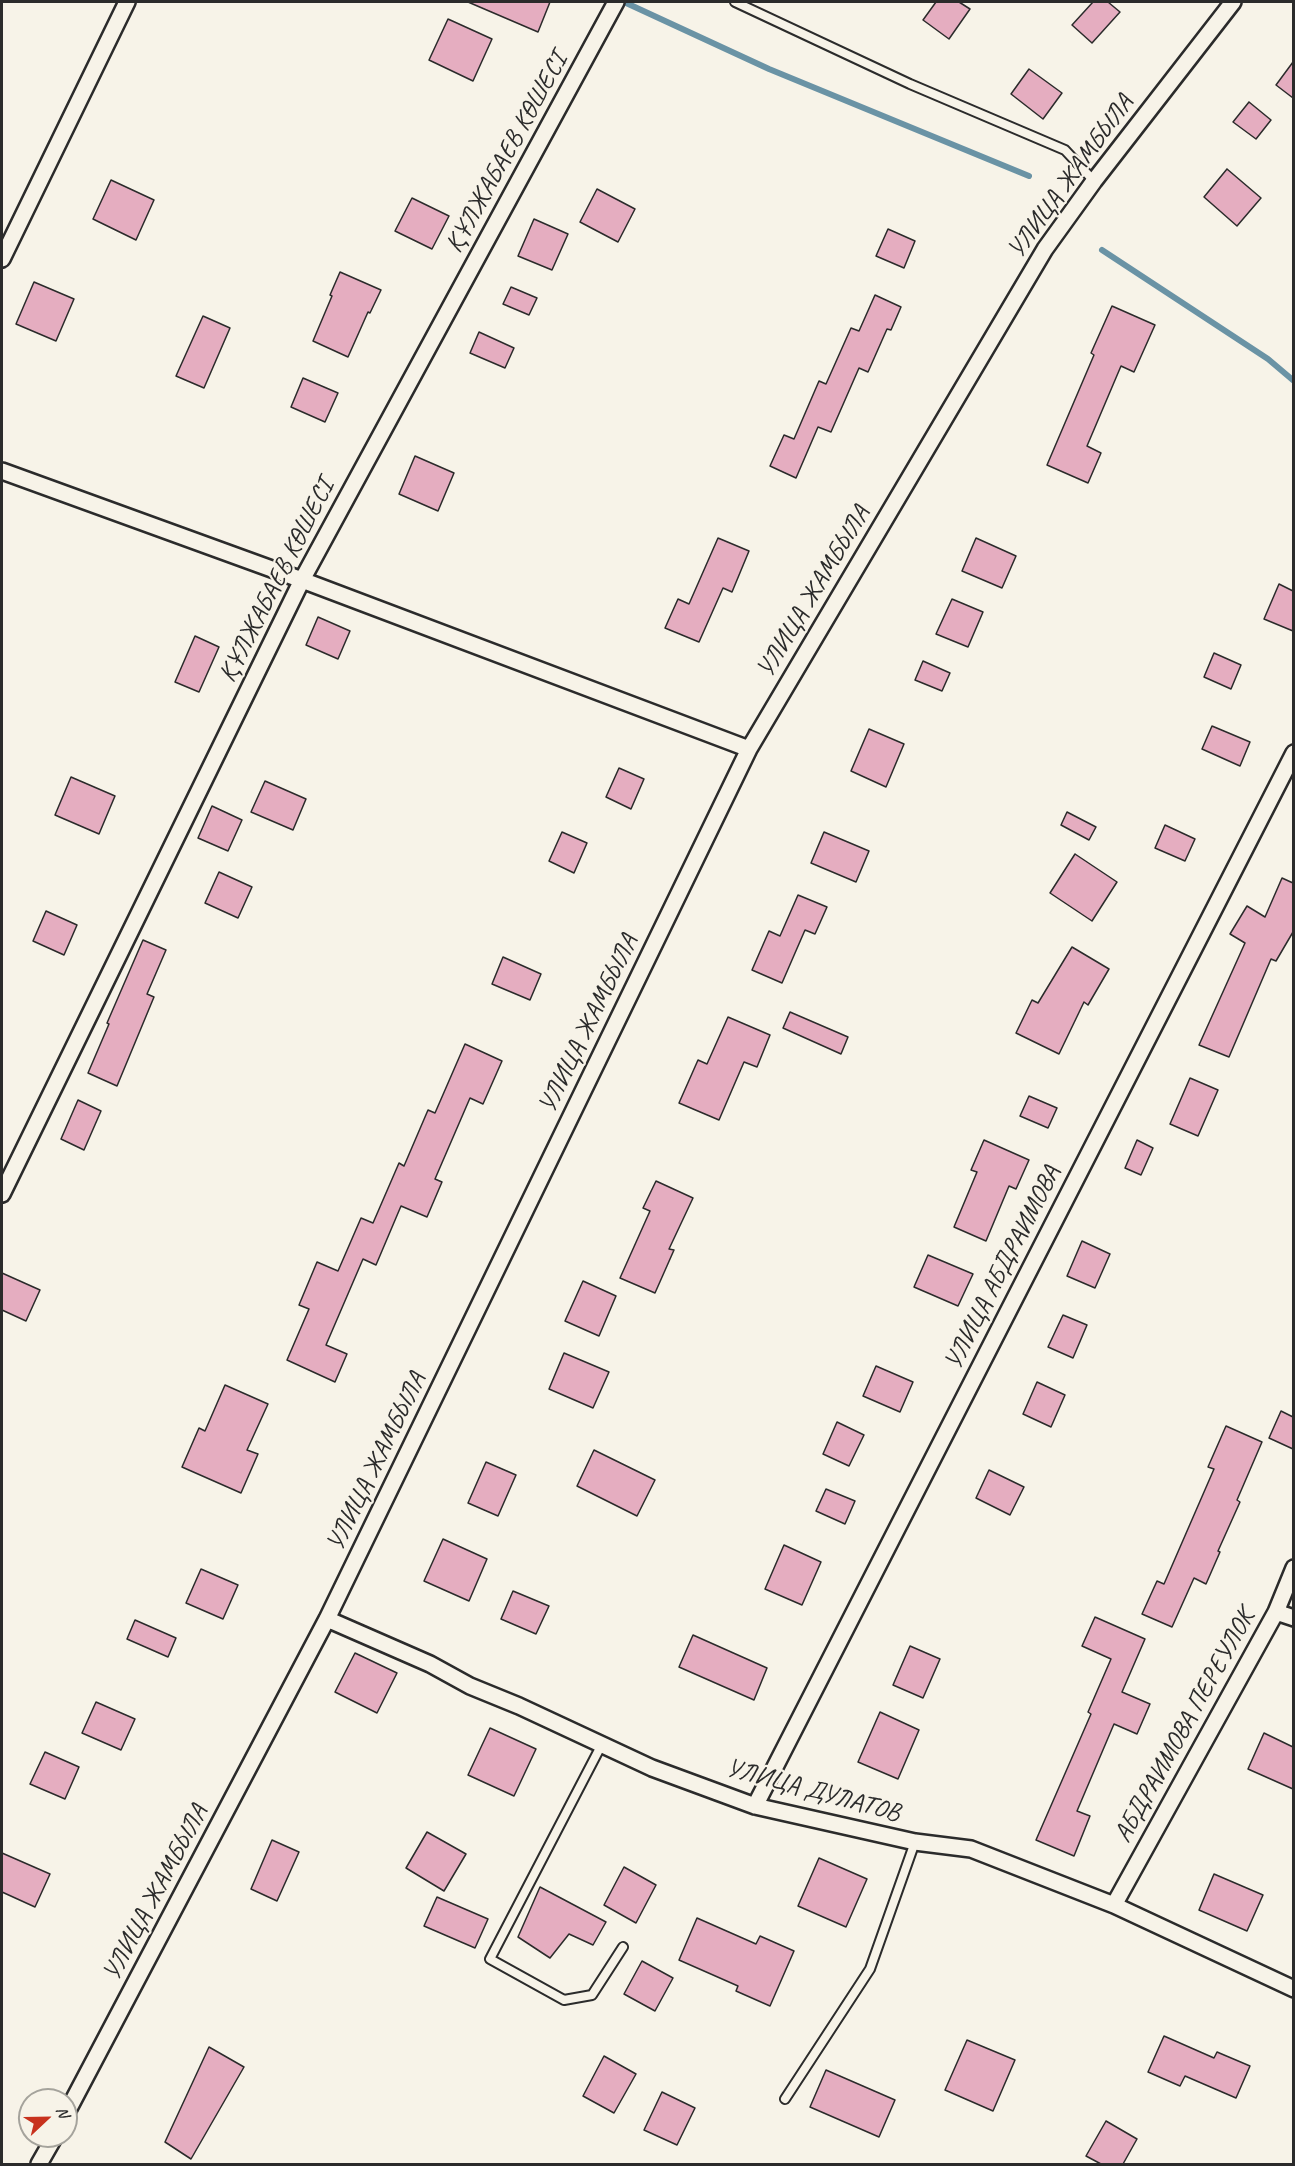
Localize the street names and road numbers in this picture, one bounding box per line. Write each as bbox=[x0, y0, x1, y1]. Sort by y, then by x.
street label: ҚҰЛЖАБАЕВ КӨШЕСІ bbox=[439, 48, 575, 258]
street label: УЛИЦА ЖАМБЫЛА bbox=[1001, 89, 1141, 265]
street label: ҚҰЛЖАБАЕВ КӨШЕСІ bbox=[212, 474, 342, 688]
street label: УЛИЦА ЖАМБЫЛА bbox=[751, 501, 877, 683]
street label: УЛИЦА ЖАМБЫЛА bbox=[532, 930, 646, 1118]
street label: УЛИЦА АБДРАИМОВА bbox=[938, 1161, 1068, 1375]
street label: УЛИЦА ЖАМБЫЛА bbox=[320, 1368, 434, 1556]
street label: АБДРАИМОВА ПЕРЕУЛОК bbox=[1108, 1604, 1262, 1848]
street label: УЛИЦА ДУЛАТОВ bbox=[723, 1753, 903, 1829]
street label: УЛИЦА ЖАМБЫЛА bbox=[97, 1800, 215, 1986]

